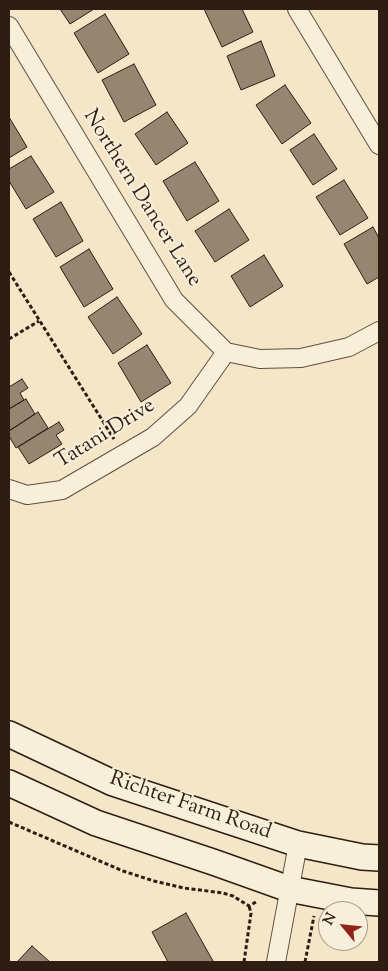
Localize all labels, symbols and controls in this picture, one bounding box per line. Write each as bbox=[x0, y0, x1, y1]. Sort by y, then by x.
street label: Northern Dancer Lane bbox=[76, 106, 206, 292]
street label: Tatani Drive bbox=[52, 394, 160, 476]
street label: Richter Farm Road bbox=[106, 768, 274, 846]
north arrow bbox=[318, 901, 368, 951]
text: N bbox=[319, 910, 342, 929]

